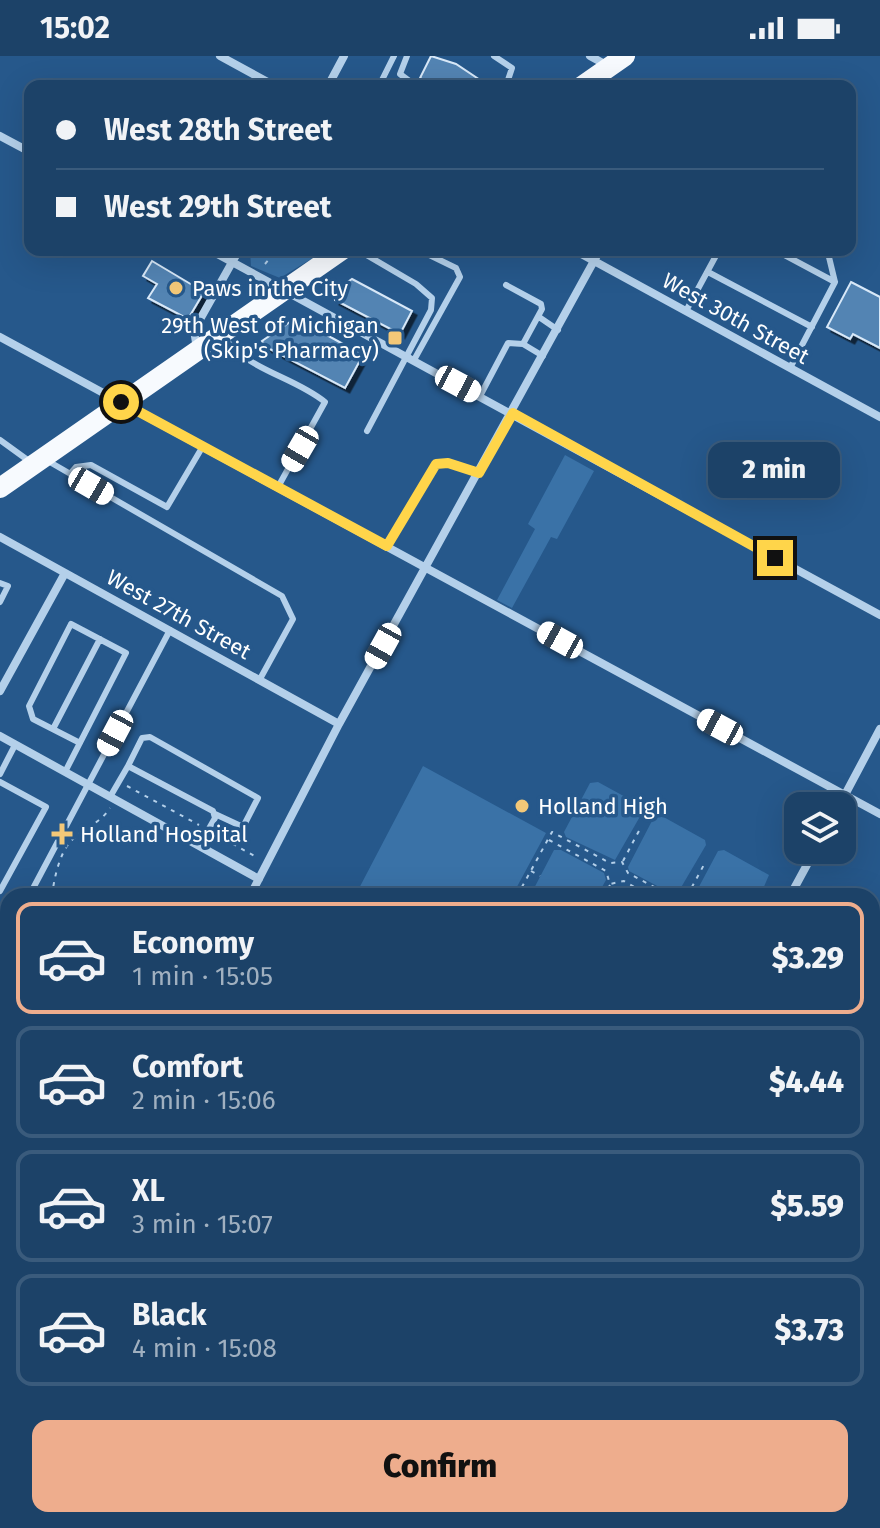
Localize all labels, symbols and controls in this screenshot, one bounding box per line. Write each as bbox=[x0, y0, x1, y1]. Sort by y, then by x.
text: 15:02 bbox=[40, 10, 110, 46]
text: West 28th Street bbox=[104, 112, 332, 148]
text: West 29th Street bbox=[104, 189, 331, 225]
street label: West 30th Street bbox=[658, 267, 814, 370]
place label: Paws in the City bbox=[192, 275, 348, 302]
marker: Paws in the City bbox=[167, 279, 185, 297]
place label: 29th West of Michigan (Skip's Pharmacy) bbox=[161, 312, 379, 364]
marker: 29th West of Michigan (Skip's Pharmacy) bbox=[386, 329, 404, 347]
car bbox=[431, 362, 485, 406]
route start bbox=[103, 384, 139, 420]
car bbox=[278, 422, 322, 476]
callout: 2 min bbox=[709, 442, 841, 498]
text: 2 min bbox=[742, 454, 806, 485]
car bbox=[64, 464, 118, 508]
route end bbox=[757, 540, 793, 576]
street label: West 27th Street bbox=[102, 564, 256, 665]
car bbox=[533, 618, 587, 662]
car bbox=[361, 619, 405, 673]
car bbox=[693, 705, 747, 749]
car bbox=[93, 706, 137, 760]
map controls bbox=[784, 792, 856, 864]
button: layers bbox=[784, 792, 856, 864]
place label: Holland High bbox=[538, 793, 668, 820]
marker: Holland High bbox=[513, 797, 531, 815]
place label: Holland Hospital bbox=[80, 821, 248, 848]
marker: Holland Hospital bbox=[51, 823, 73, 845]
icon: car bbox=[36, 922, 108, 994]
text: Economy bbox=[132, 925, 254, 961]
text: $3.29 bbox=[772, 940, 844, 976]
text: 1 min · 15:05 bbox=[132, 961, 273, 992]
icon: car bbox=[36, 1046, 108, 1118]
text: Comfort bbox=[132, 1049, 243, 1085]
text: $4.44 bbox=[769, 1064, 844, 1100]
text: 2 min · 15:06 bbox=[132, 1085, 276, 1116]
icon: car bbox=[36, 1170, 108, 1242]
text: XL bbox=[132, 1173, 165, 1209]
text: $5.59 bbox=[770, 1188, 844, 1224]
text: 3 min · 15:07 bbox=[132, 1209, 273, 1240]
icon: car bbox=[36, 1294, 108, 1366]
text: Black bbox=[132, 1297, 207, 1333]
text: $3.73 bbox=[775, 1312, 844, 1348]
text: 4 min · 15:08 bbox=[132, 1333, 277, 1364]
button: Confirm bbox=[32, 1420, 848, 1512]

